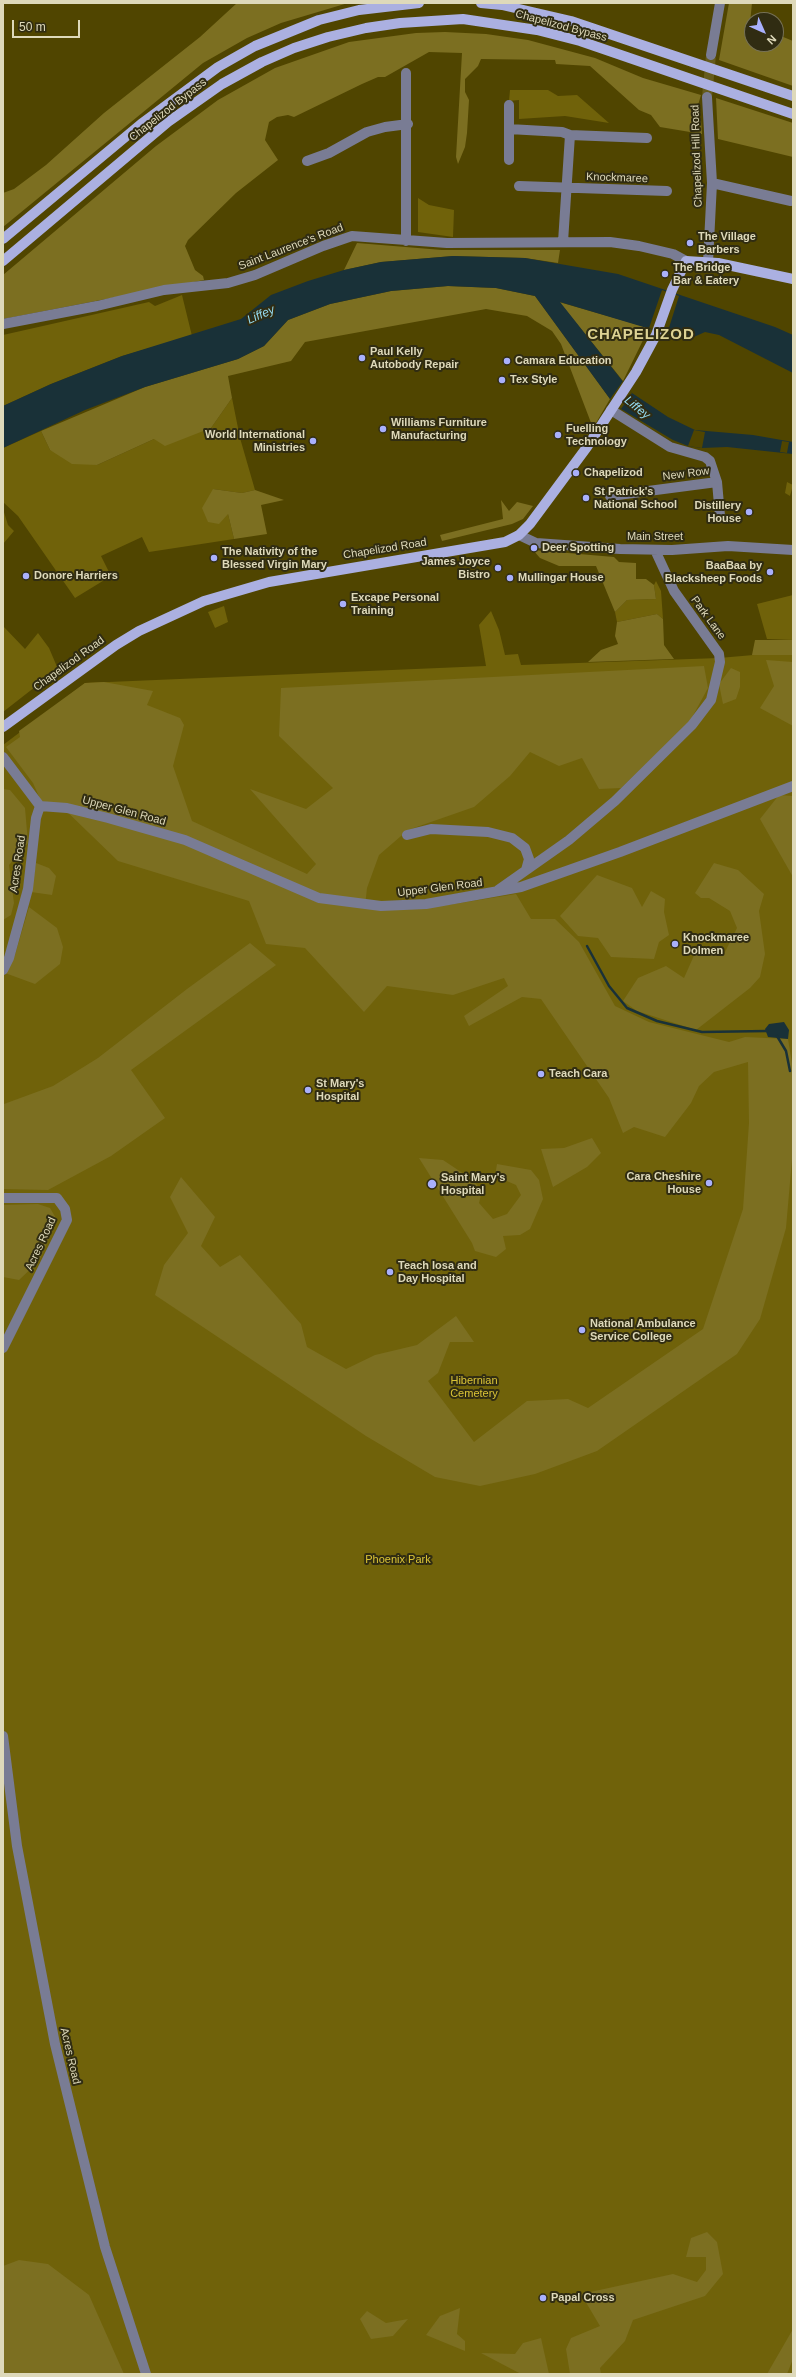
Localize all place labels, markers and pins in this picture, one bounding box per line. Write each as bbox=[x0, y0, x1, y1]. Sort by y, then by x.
place label: The Village Barbers bbox=[698, 230, 756, 256]
marker: The Village Barbers bbox=[685, 238, 695, 248]
place label: The Bridge Bar & Eatery bbox=[673, 261, 739, 287]
marker: The Bridge Bar & Eatery bbox=[660, 269, 670, 279]
place label: Paul Kelly Autobody Repair bbox=[370, 345, 459, 371]
marker: Paul Kelly Autobody Repair bbox=[357, 353, 367, 363]
place label: Camara Education bbox=[515, 354, 612, 368]
marker: Camara Education bbox=[502, 356, 512, 366]
place label: Tex Style bbox=[510, 373, 557, 387]
marker: Tex Style bbox=[497, 375, 507, 385]
place label: Williams Furniture Manufacturing bbox=[391, 416, 487, 442]
place label: Fuelling Technology bbox=[566, 422, 627, 448]
marker: Williams Furniture Manufacturing bbox=[378, 424, 388, 434]
place label: World International Ministries bbox=[205, 428, 305, 454]
marker: Fuelling Technology bbox=[553, 430, 563, 440]
marker: World International Ministries bbox=[308, 436, 318, 446]
place label: Chapelizod bbox=[584, 466, 643, 480]
marker: Chapelizod bbox=[571, 468, 581, 478]
place label: St Patrick's National School bbox=[594, 485, 677, 511]
marker: St Patrick's National School bbox=[581, 493, 591, 503]
place label: Distillery House bbox=[695, 499, 741, 525]
marker: Distillery House bbox=[744, 507, 754, 517]
place label: Deer Spotting bbox=[542, 541, 614, 555]
marker: Deer Spotting bbox=[529, 543, 539, 553]
place label: The Nativity of the Blessed Virgin Mary bbox=[222, 545, 327, 571]
marker: The Nativity of the Blessed Virgin Mary bbox=[209, 553, 219, 563]
place label: James Joyce Bistro bbox=[422, 555, 490, 581]
place label: BaaBaa by Blacksheep Foods bbox=[665, 559, 762, 585]
marker: James Joyce Bistro bbox=[493, 563, 503, 573]
marker: BaaBaa by Blacksheep Foods bbox=[765, 567, 775, 577]
place label: Donore Harriers bbox=[34, 569, 118, 583]
marker: Donore Harriers bbox=[21, 571, 31, 581]
place label: Mullingar House bbox=[518, 571, 604, 585]
marker: Mullingar House bbox=[505, 573, 515, 583]
place label: Excape Personal Training bbox=[351, 591, 439, 617]
marker: Excape Personal Training bbox=[338, 599, 348, 609]
place label: Knockmaree Dolmen bbox=[683, 931, 749, 957]
marker: Knockmaree Dolmen bbox=[670, 939, 680, 949]
place label: Teach Cara bbox=[549, 1067, 607, 1081]
marker: Teach Cara bbox=[536, 1069, 546, 1079]
place label: St Mary's Hospital bbox=[316, 1077, 364, 1103]
marker: St Mary's Hospital bbox=[303, 1085, 313, 1095]
place label: Cara Cheshire House bbox=[626, 1170, 701, 1196]
place label: Saint Mary's Hospital bbox=[441, 1171, 505, 1197]
marker: Saint Mary's Hospital bbox=[426, 1178, 438, 1190]
marker: Cara Cheshire House bbox=[704, 1178, 714, 1188]
place label: Teach Iosa and Day Hospital bbox=[398, 1259, 477, 1285]
marker: Teach Iosa and Day Hospital bbox=[385, 1267, 395, 1277]
place label: National Ambulance Service College bbox=[590, 1317, 696, 1343]
marker: National Ambulance Service College bbox=[577, 1325, 587, 1335]
place label: Papal Cross bbox=[551, 2291, 615, 2305]
marker: Papal Cross bbox=[538, 2293, 548, 2303]

